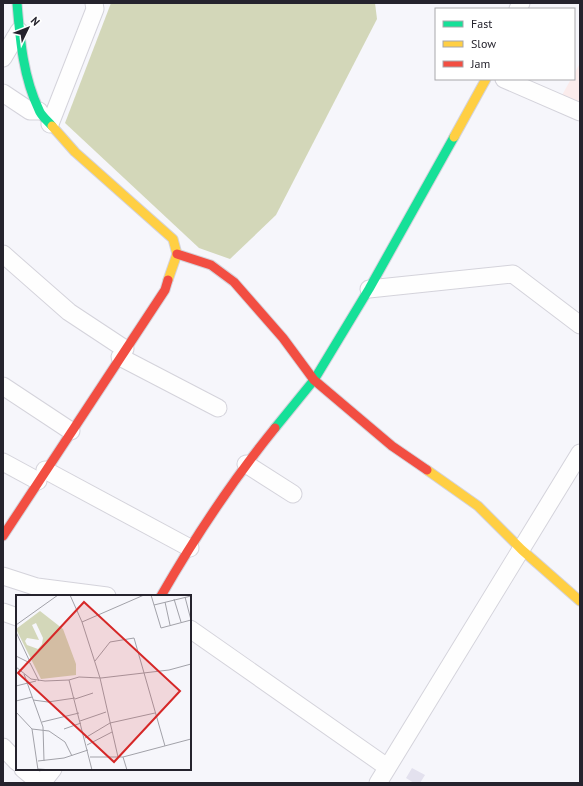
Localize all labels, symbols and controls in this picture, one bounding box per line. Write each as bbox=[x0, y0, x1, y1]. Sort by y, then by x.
north arrow bbox=[8, 8, 48, 48]
legend bbox=[435, 8, 575, 80]
text: N bbox=[28, 14, 43, 29]
text: Fast bbox=[471, 16, 492, 31]
text: Slow bbox=[471, 36, 496, 51]
text: Jam bbox=[470, 56, 490, 71]
inset map bbox=[16, 595, 191, 770]

